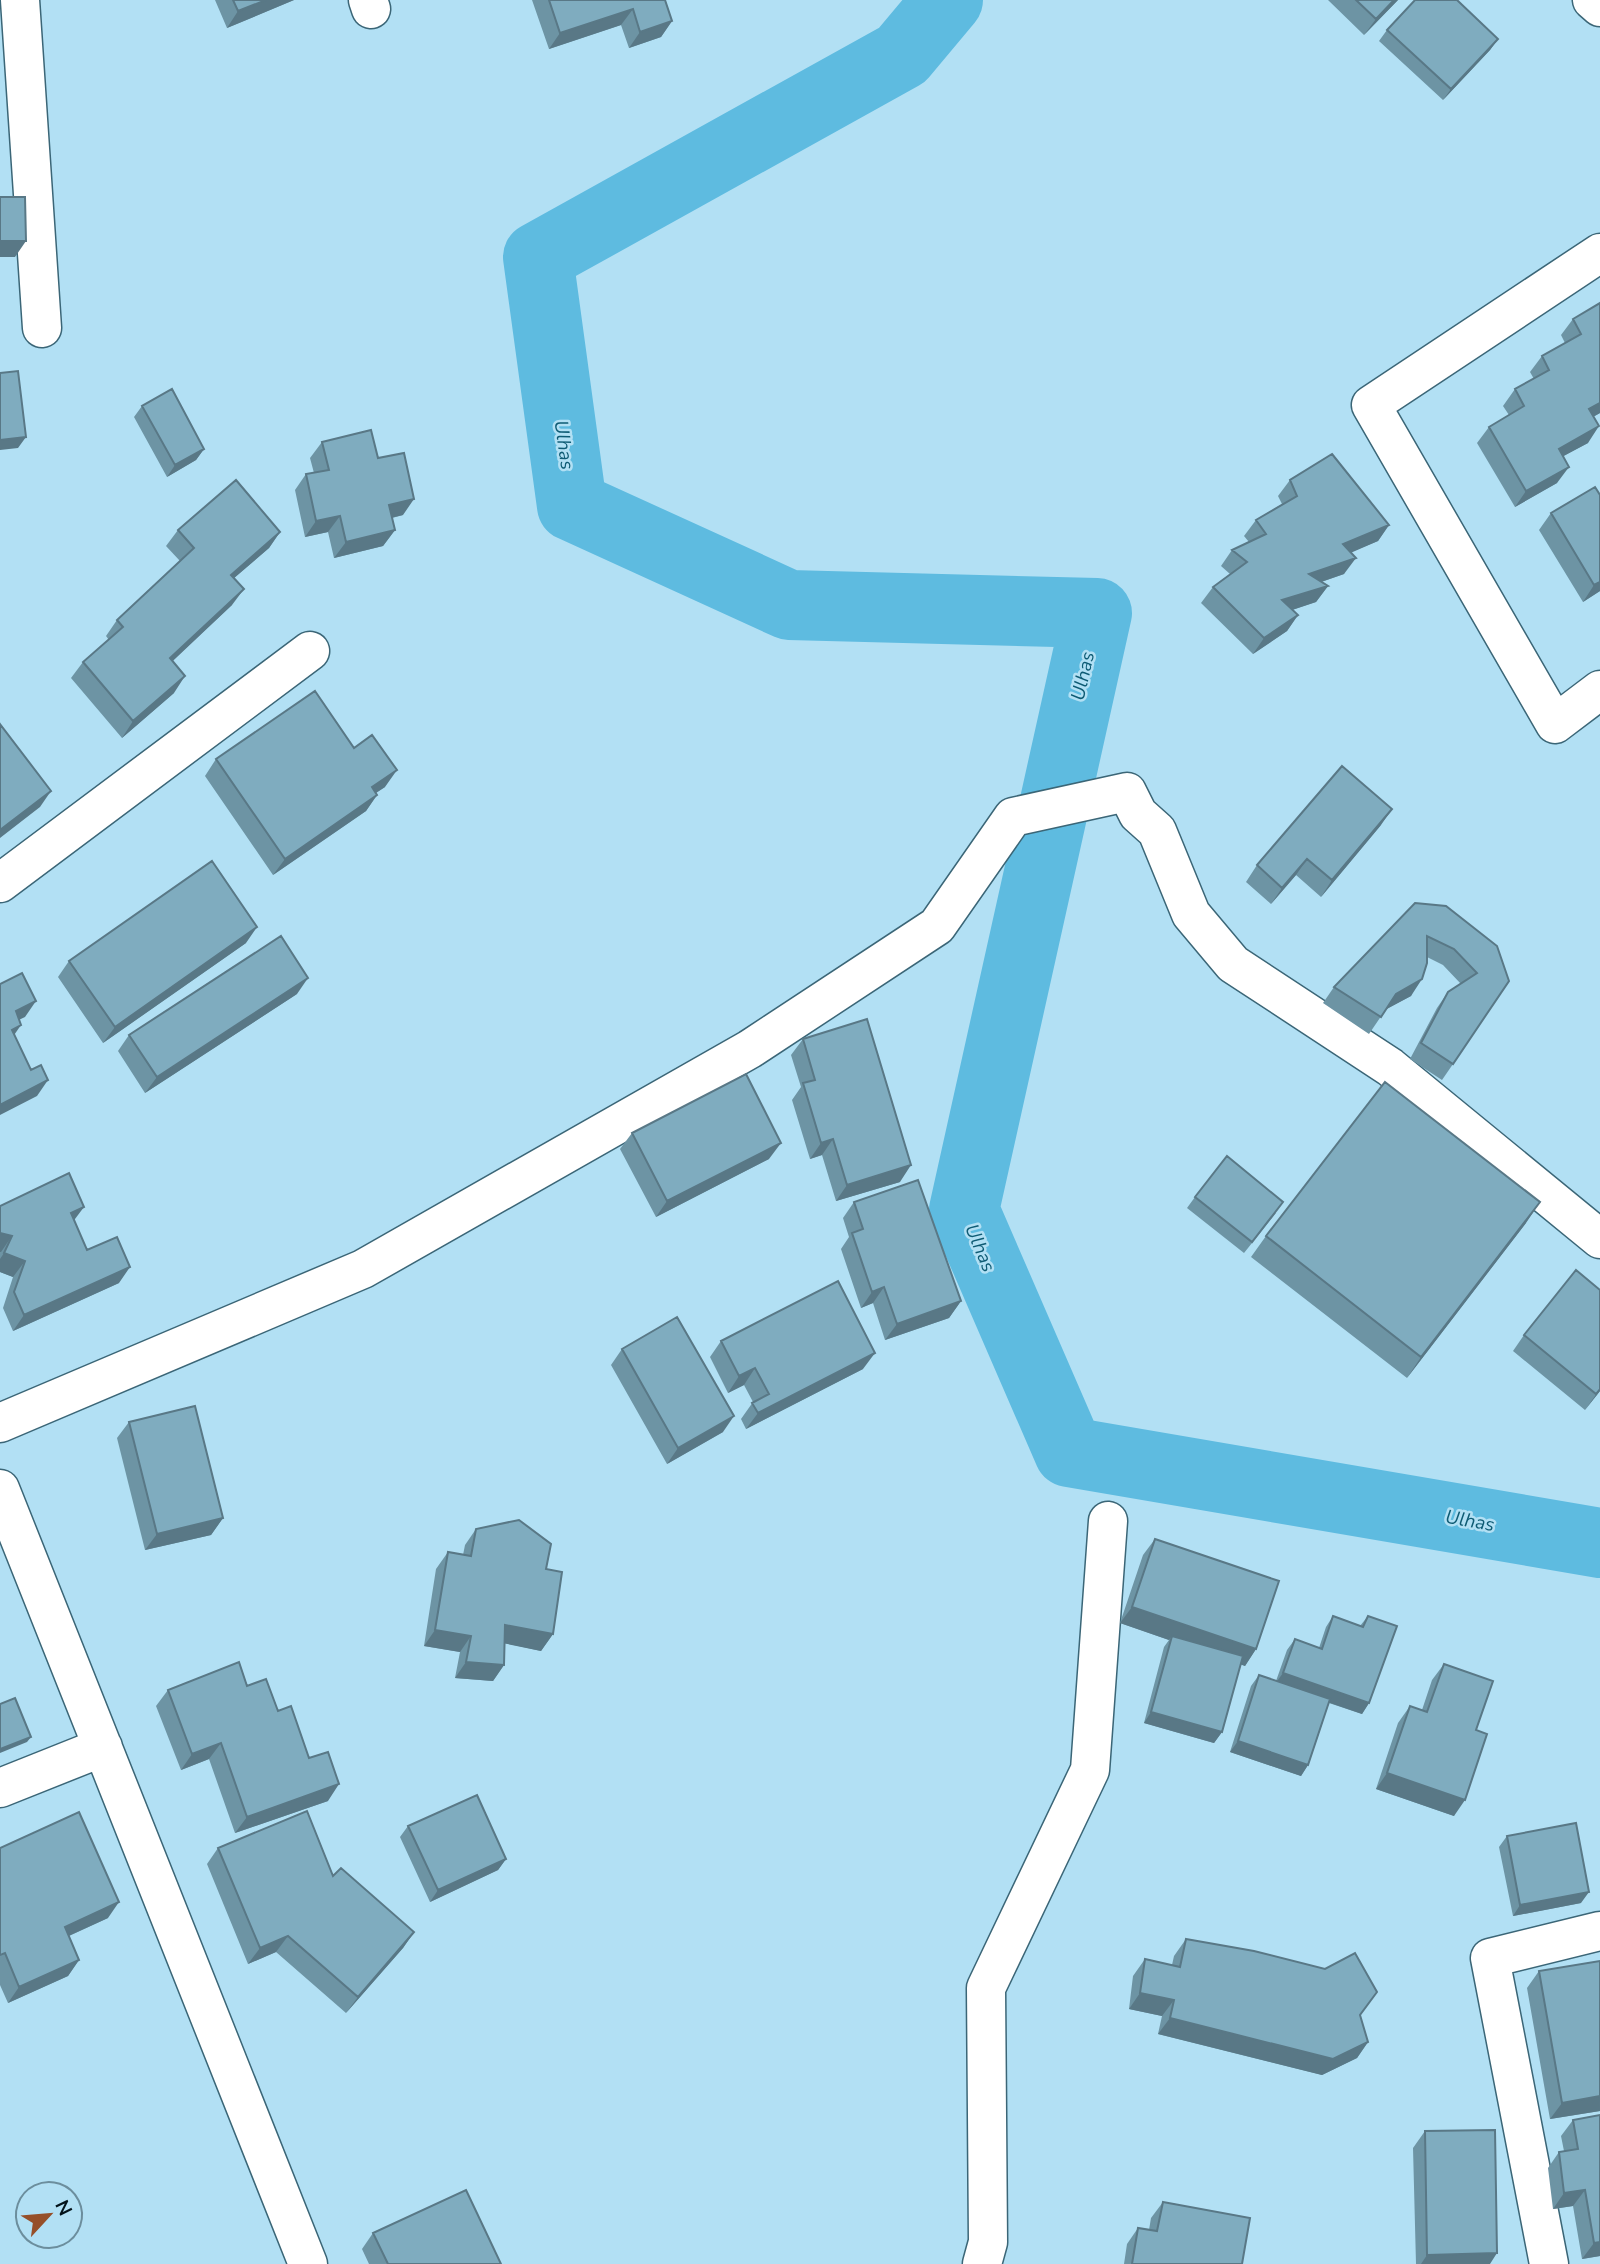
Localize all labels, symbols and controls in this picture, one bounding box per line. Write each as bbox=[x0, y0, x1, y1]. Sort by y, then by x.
water label: Ulhas bbox=[548, 419, 580, 471]
water label: Ulhas bbox=[1065, 649, 1101, 703]
water label: Ulhas bbox=[958, 1220, 1002, 1276]
water label: Ulhas bbox=[1443, 1504, 1497, 1538]
north arrow bbox=[14, 2180, 84, 2250]
text: N bbox=[49, 2196, 78, 2220]

